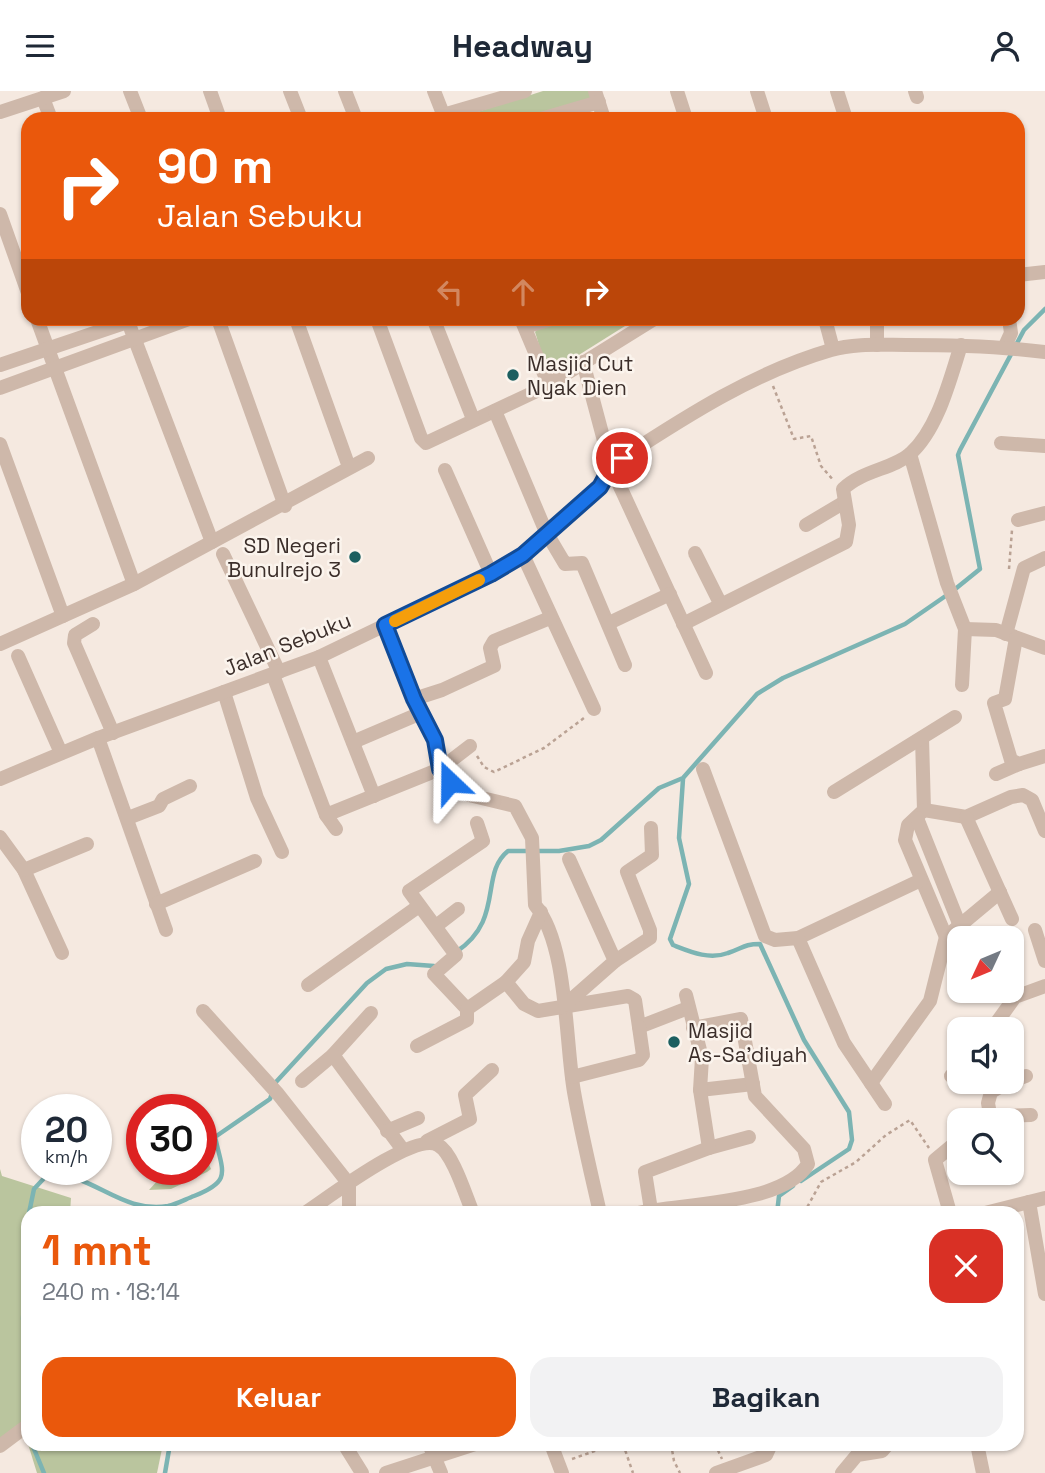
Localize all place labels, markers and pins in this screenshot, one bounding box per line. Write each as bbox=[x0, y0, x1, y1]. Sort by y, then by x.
place label: Masjid Cut Nyak Dien bbox=[527, 350, 633, 401]
marker: Masjid Cut Nyak Dien bbox=[505, 367, 521, 383]
pin bbox=[592, 428, 652, 488]
place label: SD Negeri Bunulrejo 3 bbox=[227, 532, 341, 583]
marker: SD Negeri Bunulrejo 3 bbox=[347, 549, 363, 565]
place label: Masjid As-Sa'diyah bbox=[688, 1017, 807, 1068]
marker: Masjid As-Sa'diyah bbox=[666, 1034, 682, 1050]

